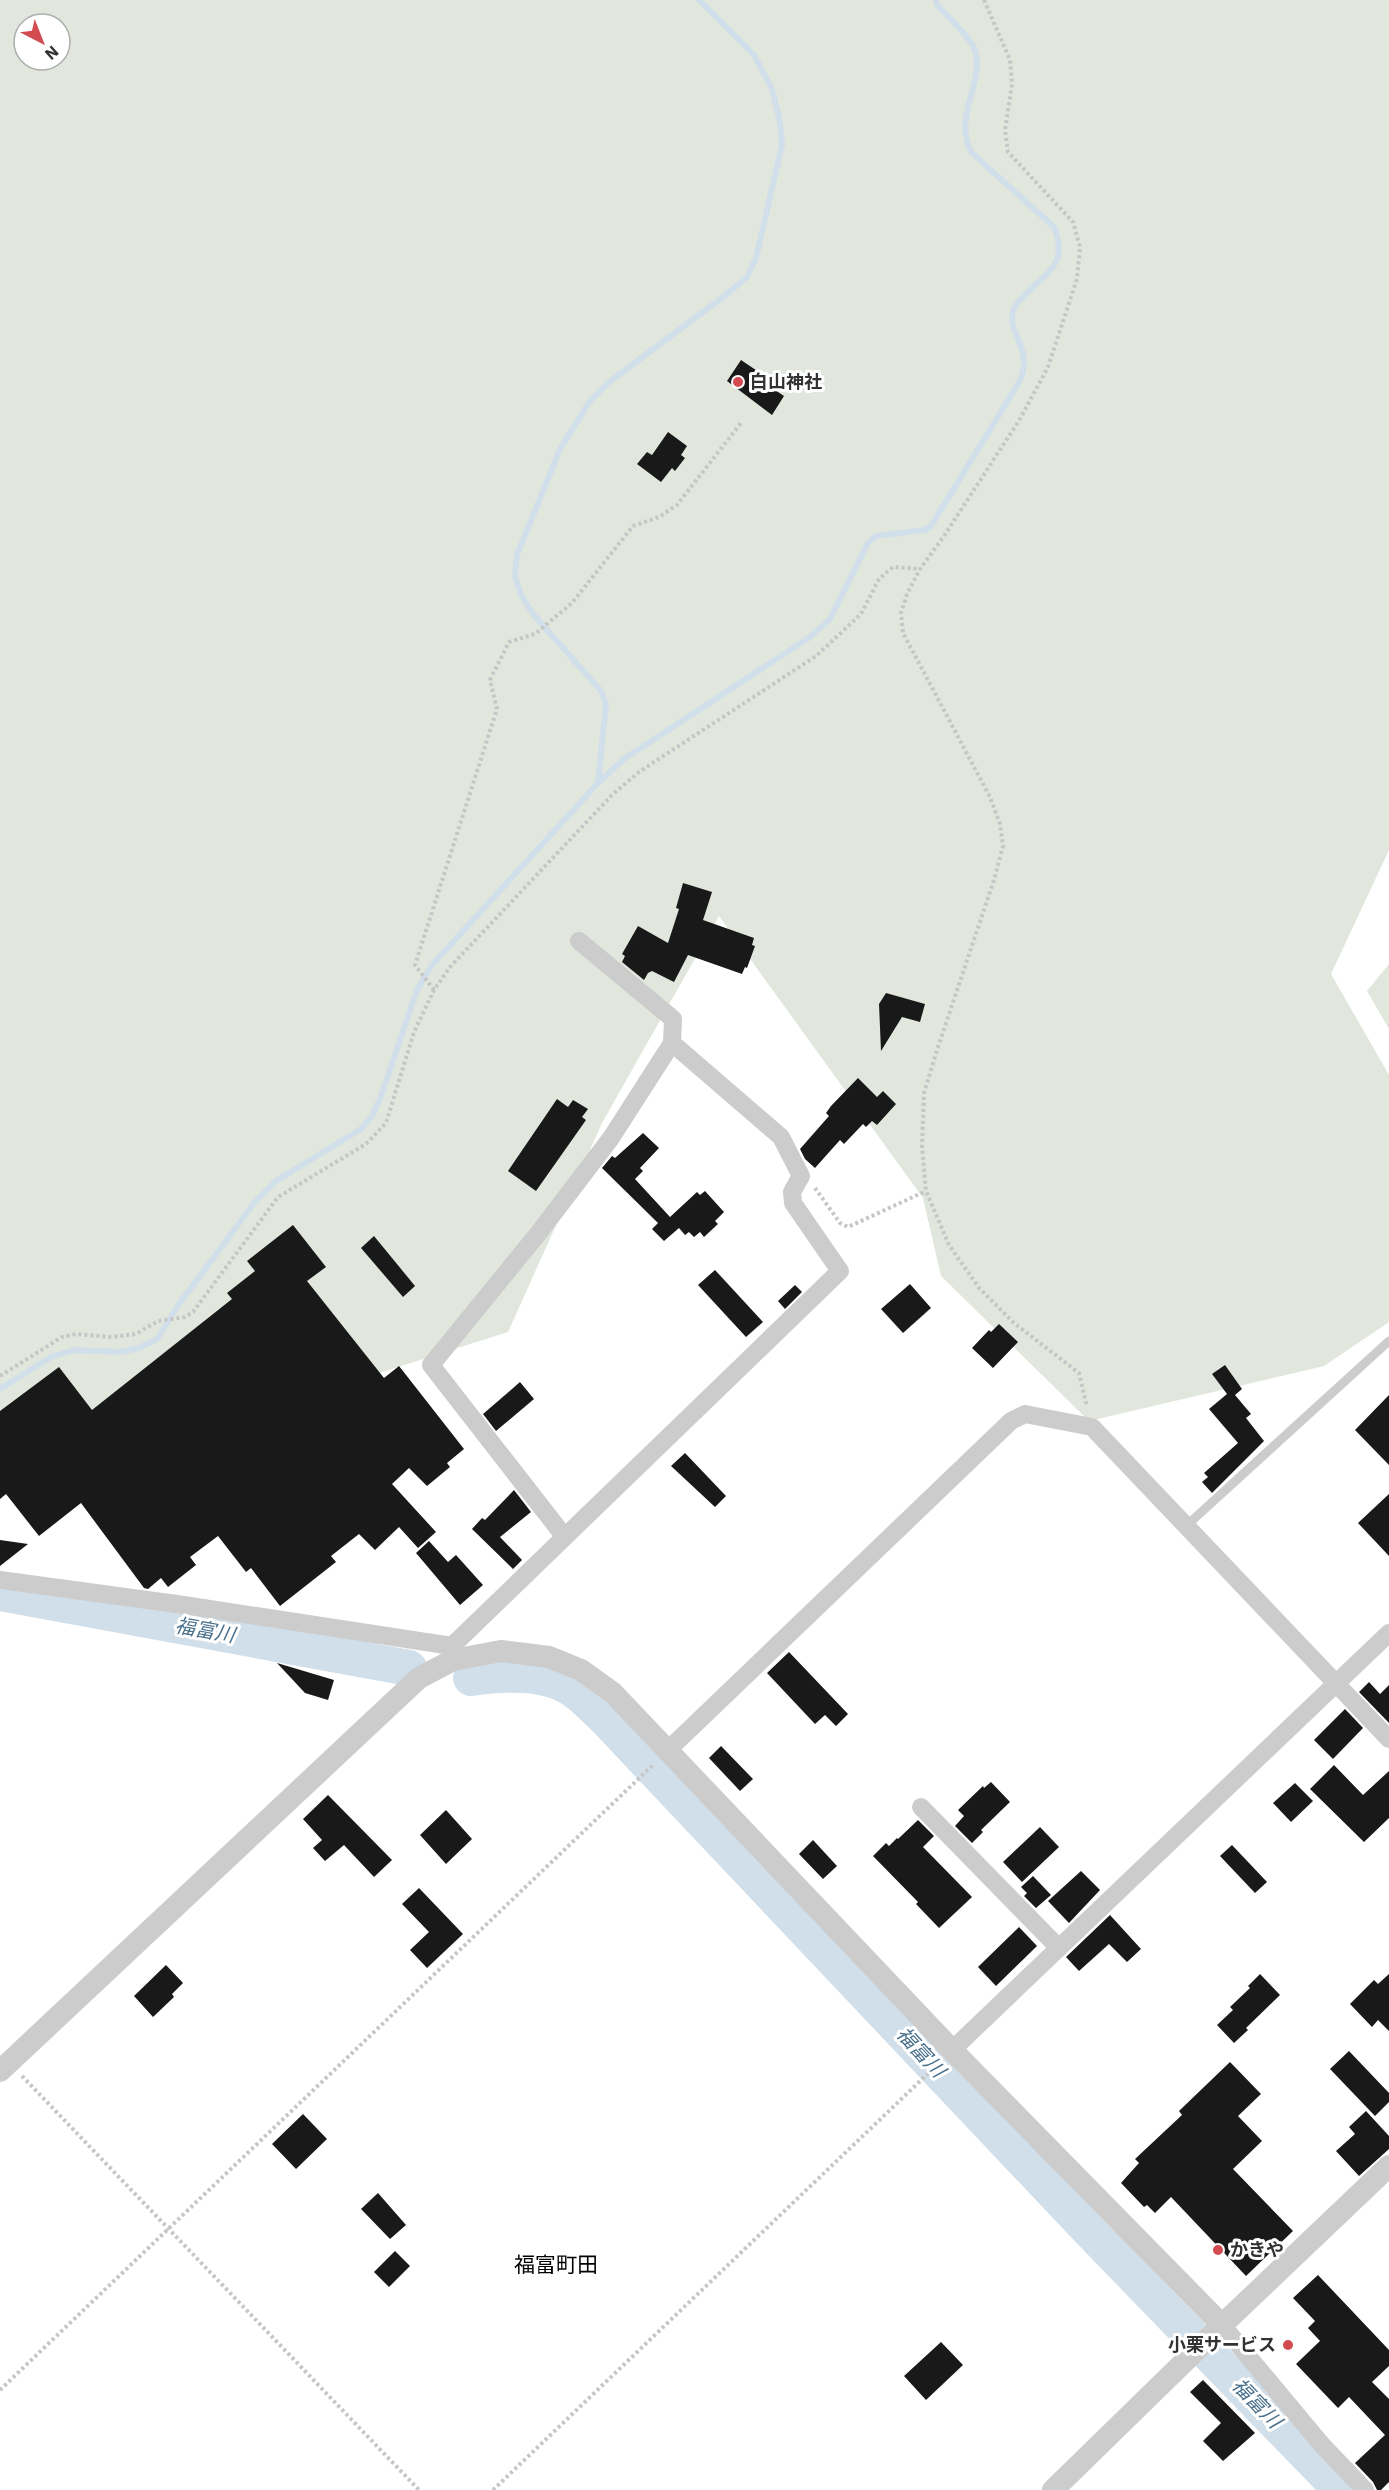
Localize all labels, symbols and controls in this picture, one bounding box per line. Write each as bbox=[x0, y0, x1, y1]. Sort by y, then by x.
north arrow bbox=[12, 12, 72, 72]
text: N bbox=[41, 42, 63, 64]
place label: 白山神社 bbox=[750, 370, 822, 393]
marker: 白山神社 bbox=[731, 375, 745, 389]
water label: 福富川 bbox=[173, 1611, 239, 1648]
water label: 福富川 bbox=[891, 2021, 953, 2084]
place label: かきや bbox=[1230, 2238, 1284, 2261]
marker: かきや bbox=[1211, 2243, 1225, 2257]
district label: 福富町田 bbox=[514, 2250, 598, 2278]
place label: 小栗サービス bbox=[1168, 2333, 1276, 2356]
marker: 小栗サービス bbox=[1281, 2338, 1295, 2352]
water label: 福富川 bbox=[1227, 2372, 1289, 2435]

